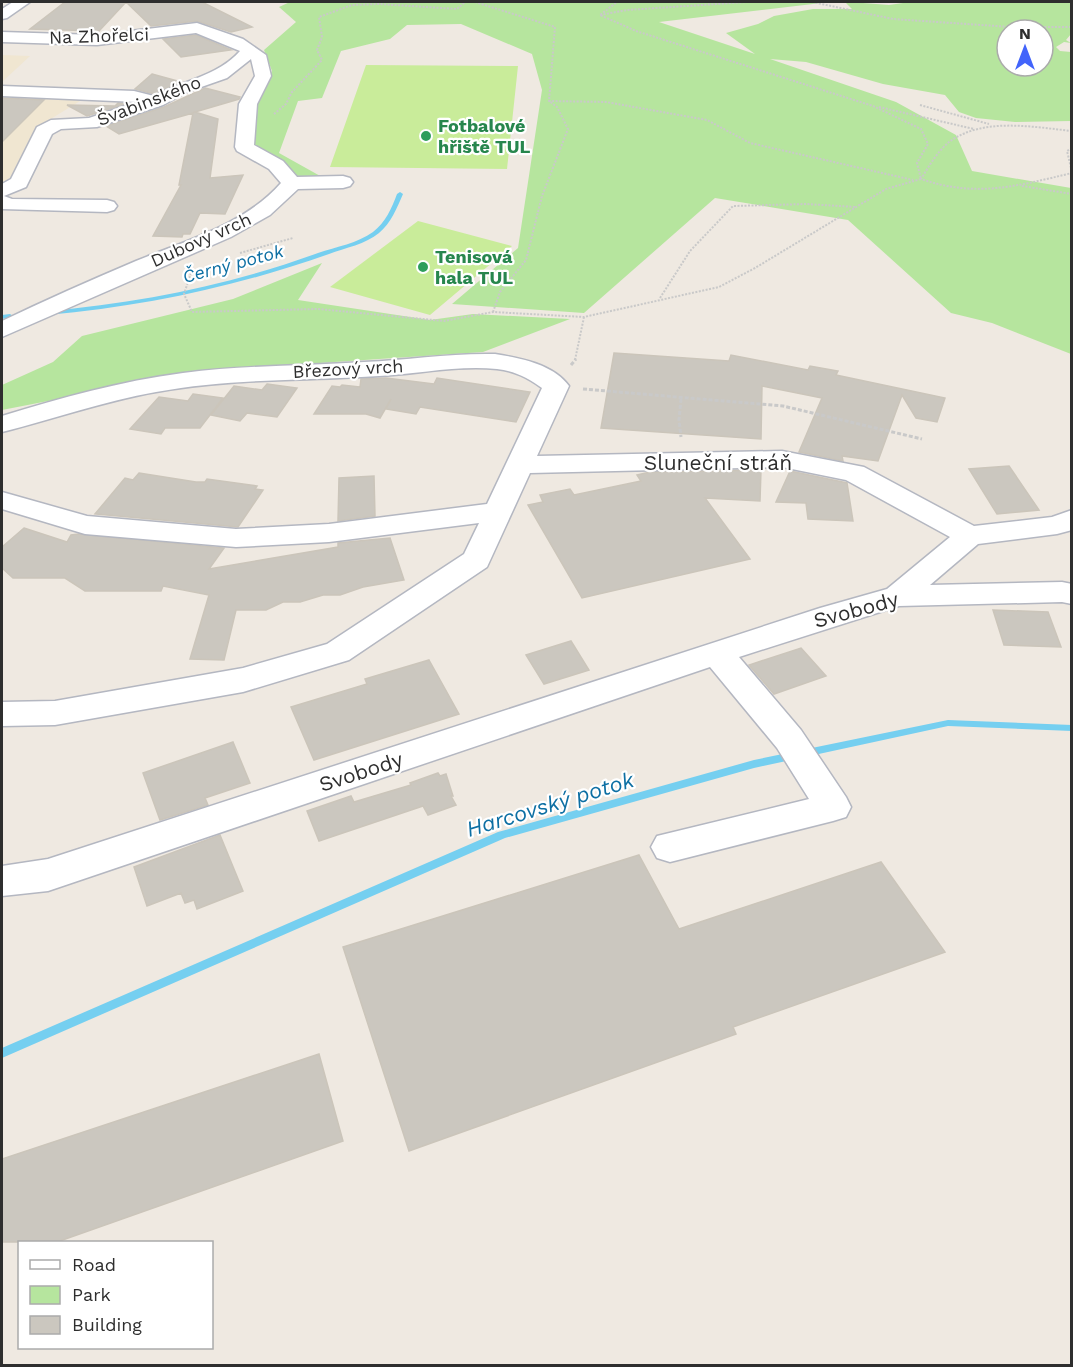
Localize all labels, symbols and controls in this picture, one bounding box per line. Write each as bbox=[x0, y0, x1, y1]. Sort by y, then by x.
north arrow bbox=[995, 18, 1055, 78]
street label: Na Zhořelci bbox=[49, 23, 149, 48]
text: N bbox=[1019, 24, 1031, 43]
street label: Švabinského bbox=[94, 71, 204, 130]
place label: Fotbalové hřiště TUL bbox=[438, 115, 530, 157]
marker: Fotbalové hřiště TUL bbox=[419, 129, 433, 143]
street label: Dubový vrch bbox=[147, 208, 254, 271]
water label: Černý potok bbox=[180, 240, 287, 287]
place label: Tenisová hala TUL bbox=[435, 246, 513, 288]
marker: Tenisová hala TUL bbox=[416, 260, 430, 274]
street label: Březový vrch bbox=[292, 355, 404, 382]
street label: Sluneční stráň bbox=[644, 450, 792, 475]
street label: Svobody bbox=[811, 586, 901, 633]
street label: Svobody bbox=[316, 746, 406, 797]
water label: Harcovský potok bbox=[463, 767, 638, 842]
legend bbox=[18, 1241, 213, 1349]
text: Road bbox=[72, 1254, 116, 1275]
text: Park bbox=[72, 1284, 111, 1305]
text: Building bbox=[72, 1314, 142, 1335]

